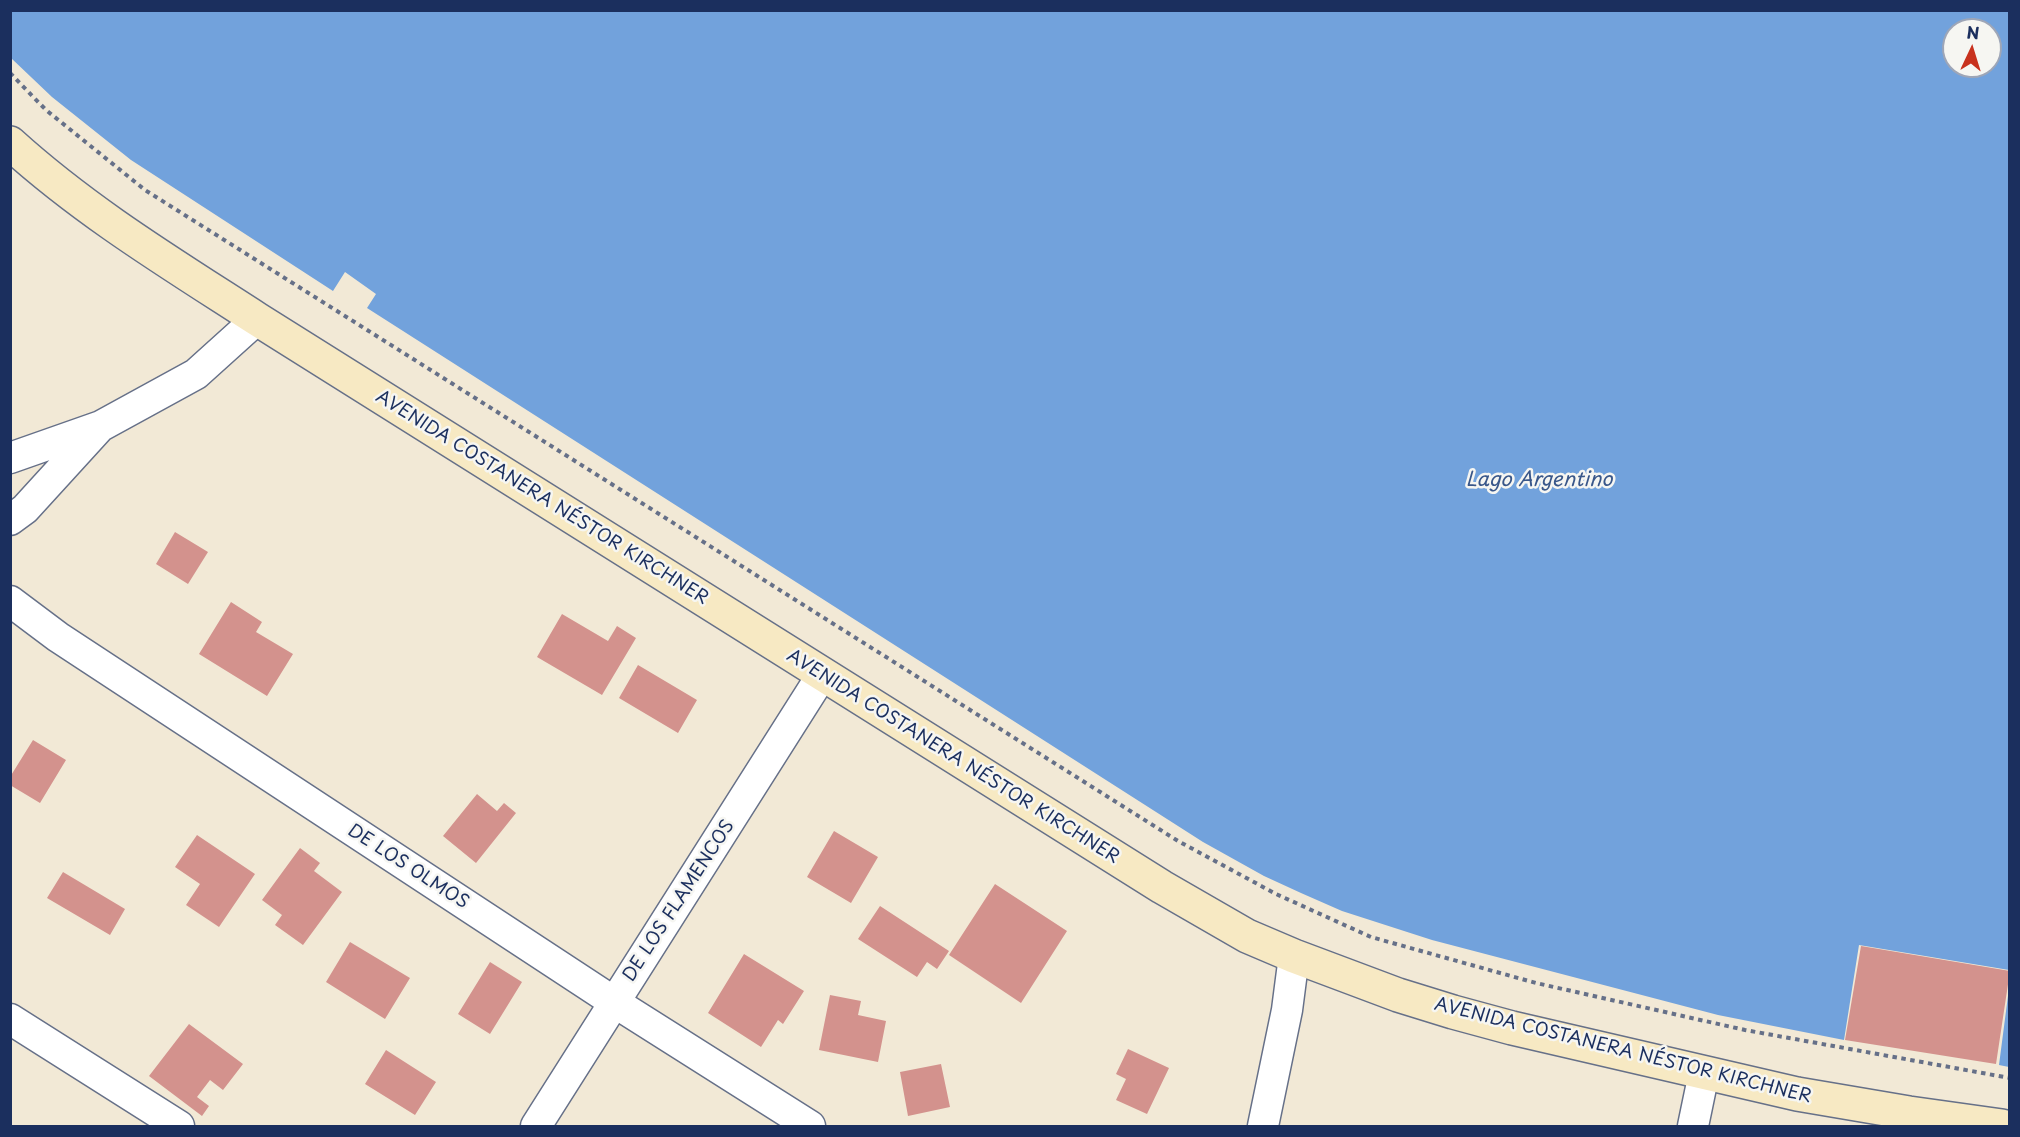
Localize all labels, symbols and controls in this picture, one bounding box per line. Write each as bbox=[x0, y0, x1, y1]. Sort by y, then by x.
north arrow bbox=[1942, 18, 2002, 78]
text: N bbox=[1966, 20, 1980, 44]
street label: AVENIDA COSTANERA NÉSTOR KIRCHNER bbox=[372, 386, 712, 610]
water label: Lago Argentino bbox=[1466, 468, 1612, 492]
street label: AVENIDA COSTANERA NÉSTOR KIRCHNER bbox=[783, 645, 1123, 869]
street label: DE LOS FLAMENCOS bbox=[619, 816, 739, 986]
street label: DE LOS OLMOS bbox=[344, 820, 472, 914]
street label: AVENIDA COSTANERA NÉSTOR KIRCHNER bbox=[1432, 994, 1814, 1108]

